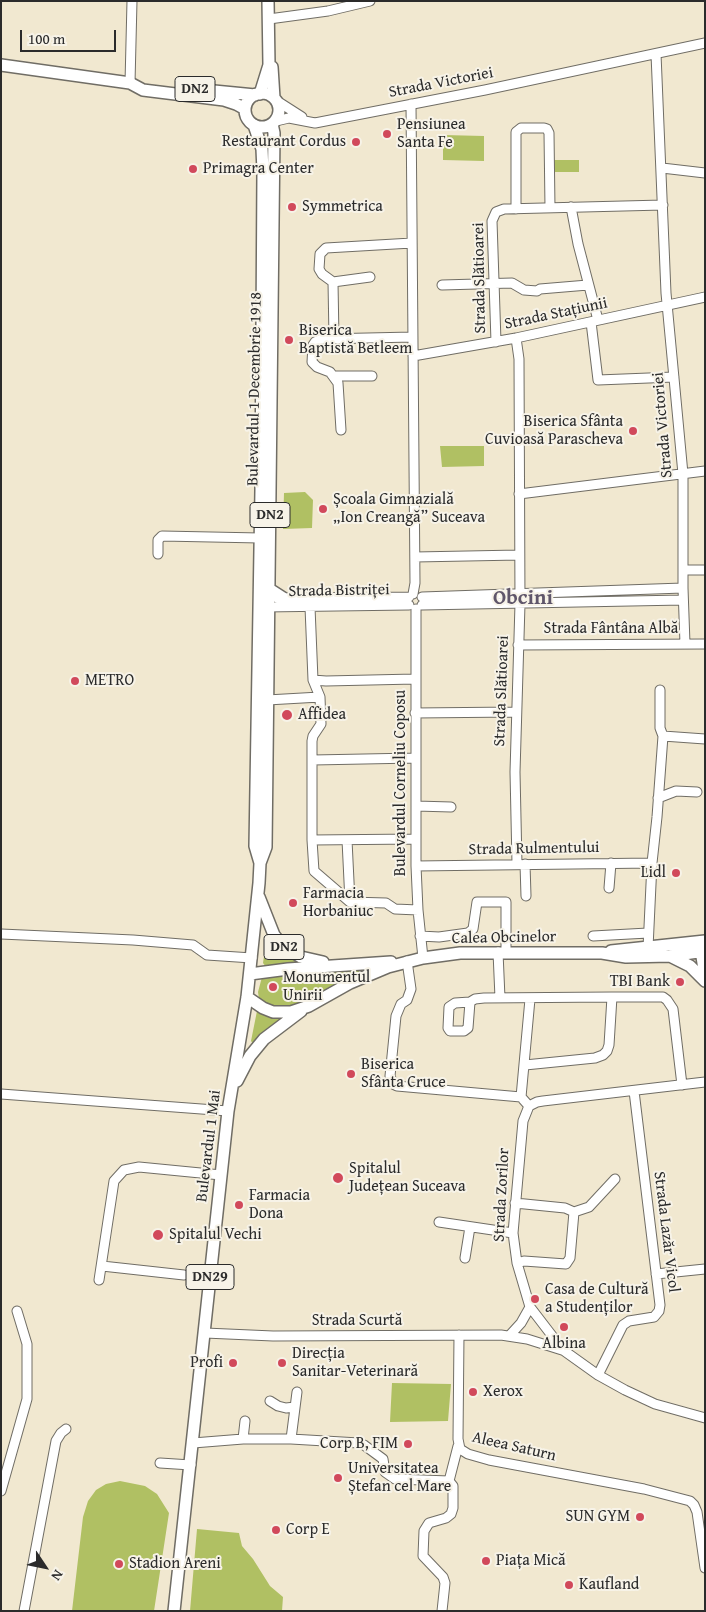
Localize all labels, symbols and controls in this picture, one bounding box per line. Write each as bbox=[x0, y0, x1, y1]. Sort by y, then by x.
scale bar bbox=[22, 20, 119, 52]
text: 100 m bbox=[28, 28, 65, 49]
street label: Strada Victoriei bbox=[387, 63, 495, 103]
road number: DN2 bbox=[175, 76, 215, 102]
place label: Pensiunea Santa Fe bbox=[397, 115, 466, 153]
marker: Pensiunea Santa Fe bbox=[381, 128, 393, 140]
place label: Restaurant Cordus bbox=[222, 132, 346, 152]
marker: Restaurant Cordus bbox=[350, 136, 362, 148]
place label: Primagra Center bbox=[203, 159, 314, 179]
marker: Primagra Center bbox=[187, 163, 199, 175]
place label: Symmetrica bbox=[302, 197, 383, 217]
marker: Symmetrica bbox=[286, 201, 298, 213]
street label: Strada Slătioarei bbox=[469, 222, 491, 334]
street label: Bulevardul 1 Decembrie 1918 bbox=[244, 292, 266, 486]
street label: Strada Stațiunii bbox=[503, 294, 609, 334]
place label: Biserica Baptistă Betleem bbox=[299, 321, 412, 359]
marker: Biserica Baptistă Betleem bbox=[283, 334, 295, 346]
street label: Strada Victoriei bbox=[649, 371, 677, 479]
place label: Biserica Sfânta Cuvioasă Parascheva bbox=[485, 412, 623, 450]
marker: Biserica Sfânta Cuvioasă Parascheva bbox=[627, 425, 639, 437]
place label: Școala Gimnazială „Ion Creangă” Suceava bbox=[333, 490, 485, 528]
road number: DN2 bbox=[250, 502, 290, 528]
marker: Școala Gimnazială „Ion Creangă” Suceava bbox=[317, 503, 329, 515]
street label: Strada Bistriței bbox=[288, 581, 390, 601]
district label: Obcini bbox=[493, 586, 553, 612]
street label: Strada Fântâna Albă bbox=[544, 619, 678, 639]
street label: Strada Slătioarei bbox=[490, 635, 514, 747]
place label: METRO bbox=[85, 671, 134, 691]
marker: METRO bbox=[69, 675, 81, 687]
street label: Bulevardul Corneliu Coposu bbox=[391, 690, 411, 876]
place label: Affidea bbox=[298, 705, 346, 725]
marker: Affidea bbox=[280, 708, 294, 722]
street label: Strada Rulmentului bbox=[468, 838, 600, 860]
place label: Lidl bbox=[641, 863, 666, 883]
marker: Lidl bbox=[670, 867, 682, 879]
place label: Farmacia Horbaniuc bbox=[303, 884, 373, 922]
marker: Farmacia Horbaniuc bbox=[287, 897, 299, 909]
street label: Calea Obcinelor bbox=[452, 927, 556, 949]
road number: DN2 bbox=[264, 934, 304, 960]
place label: Monumentul Unirii bbox=[283, 968, 370, 1006]
place label: TBI Bank bbox=[610, 972, 670, 992]
marker: TBI Bank bbox=[674, 976, 686, 988]
marker: Monumentul Unirii bbox=[267, 981, 279, 993]
place label: Biserica Sfânta Cruce bbox=[361, 1055, 446, 1093]
marker: Biserica Sfânta Cruce bbox=[345, 1068, 357, 1080]
street label: Bulevardul 1 Mai bbox=[193, 1089, 225, 1203]
street label: Strada Zorilor bbox=[490, 1148, 514, 1242]
place label: Spitalul Județean Suceava bbox=[349, 1159, 466, 1197]
street label: Strada Lazăr Vicol bbox=[649, 1170, 683, 1294]
marker: Spitalul Județean Suceava bbox=[331, 1171, 345, 1185]
place label: Farmacia Dona bbox=[249, 1186, 310, 1224]
marker: Farmacia Dona bbox=[233, 1199, 245, 1211]
place label: Spitalul Vechi bbox=[169, 1225, 262, 1245]
marker: Spitalul Vechi bbox=[151, 1228, 165, 1242]
road number: DN29 bbox=[186, 1264, 234, 1290]
place label: Casa de Cultură a Studenților bbox=[545, 1280, 649, 1318]
marker: Casa de Cultură a Studenților bbox=[529, 1293, 541, 1305]
street label: Strada Scurtă bbox=[312, 1311, 402, 1331]
marker: Albina bbox=[558, 1321, 570, 1333]
place label: Albina bbox=[542, 1334, 586, 1354]
place label: Direcția Sanitar-Veterinară bbox=[292, 1344, 418, 1382]
place label: Profi bbox=[190, 1353, 223, 1373]
marker: Profi bbox=[227, 1357, 239, 1369]
marker: Direcția Sanitar-Veterinară bbox=[276, 1357, 288, 1369]
place label: Xerox bbox=[483, 1382, 523, 1402]
marker: Xerox bbox=[467, 1386, 479, 1398]
street label: Aleea Saturn bbox=[470, 1428, 558, 1466]
place label: Corp B, FIM bbox=[320, 1434, 398, 1454]
marker: Corp B, FIM bbox=[402, 1438, 414, 1450]
place label: Universitatea Ștefan cel Mare bbox=[348, 1459, 451, 1497]
marker: Universitatea Ștefan cel Mare bbox=[332, 1472, 344, 1484]
place label: SUN GYM bbox=[566, 1507, 630, 1527]
marker: SUN GYM bbox=[634, 1511, 646, 1523]
place label: Corp E bbox=[286, 1520, 330, 1540]
marker: Corp E bbox=[270, 1524, 282, 1536]
north arrow bbox=[20, 1542, 70, 1592]
place label: Piața Mică bbox=[496, 1551, 566, 1571]
place label: Stadion Areni bbox=[129, 1554, 221, 1574]
marker: Piața Mică bbox=[480, 1555, 492, 1567]
marker: Stadion Areni bbox=[113, 1558, 125, 1570]
text: N bbox=[47, 1566, 68, 1585]
place label: Kaufland bbox=[579, 1575, 639, 1595]
marker: Kaufland bbox=[563, 1579, 575, 1591]

